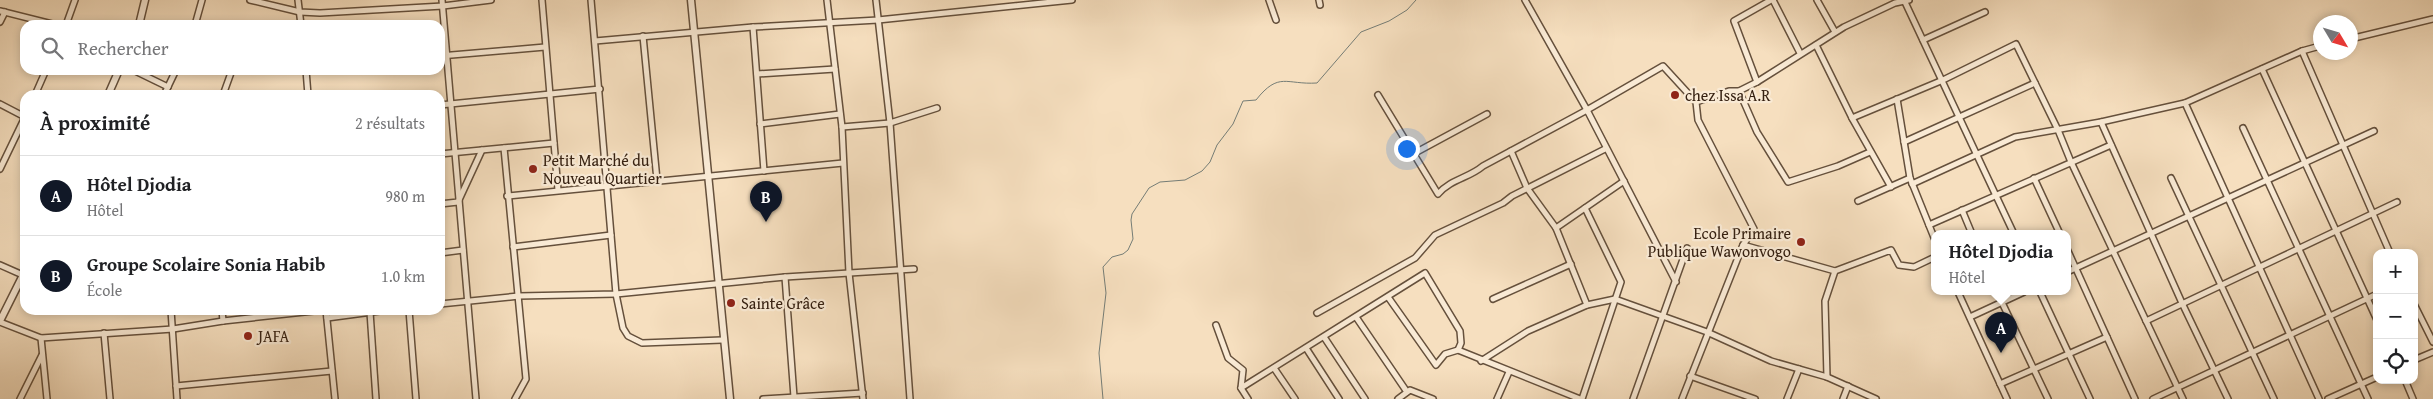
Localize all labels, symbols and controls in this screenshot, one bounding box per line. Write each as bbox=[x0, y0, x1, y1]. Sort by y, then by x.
north arrow bbox=[2313, 15, 2358, 60]
search box bbox=[20, 20, 445, 75]
icon: search bbox=[38, 34, 66, 62]
text: Rechercher bbox=[78, 34, 169, 62]
place label: chez Issa A.R bbox=[1685, 83, 1771, 107]
marker: chez Issa A.R bbox=[1669, 89, 1681, 101]
text: À proximité bbox=[40, 107, 150, 138]
text: 2 résultats bbox=[355, 111, 425, 135]
your location bbox=[1394, 136, 1420, 162]
place label: Petit Marché du Nouveau Quartier bbox=[543, 148, 662, 190]
marker: Petit Marché du Nouveau Quartier bbox=[527, 163, 539, 175]
text: Hôtel Djodia bbox=[87, 170, 192, 198]
pin: B bbox=[750, 181, 782, 222]
text: A bbox=[51, 184, 61, 208]
text: 980 m bbox=[385, 184, 425, 208]
text: Hôtel bbox=[87, 198, 123, 222]
place label: Ecole Primaire Publique Wawonvogo bbox=[1648, 221, 1791, 263]
popup bbox=[1931, 230, 2071, 295]
marker: Ecole Primaire Publique Wawonvogo bbox=[1795, 236, 1807, 248]
text: Hôtel Djodia bbox=[1949, 237, 2053, 265]
map controls bbox=[2373, 249, 2418, 384]
button: + bbox=[2373, 249, 2418, 294]
text: Groupe Scolaire Sonia Habib bbox=[87, 250, 325, 278]
text: B bbox=[51, 264, 61, 288]
text: 1.0 km bbox=[381, 264, 425, 288]
text: Hôtel bbox=[1949, 265, 1985, 289]
text: École bbox=[87, 278, 122, 302]
place label: Sainte Grâce bbox=[741, 291, 825, 315]
button: − bbox=[2373, 294, 2418, 339]
marker: Sainte Grâce bbox=[725, 297, 737, 309]
pin: A bbox=[1985, 312, 2017, 353]
place label: JAFA bbox=[256, 324, 289, 348]
marker: JAFA bbox=[242, 330, 254, 342]
button: locate bbox=[2373, 339, 2418, 384]

